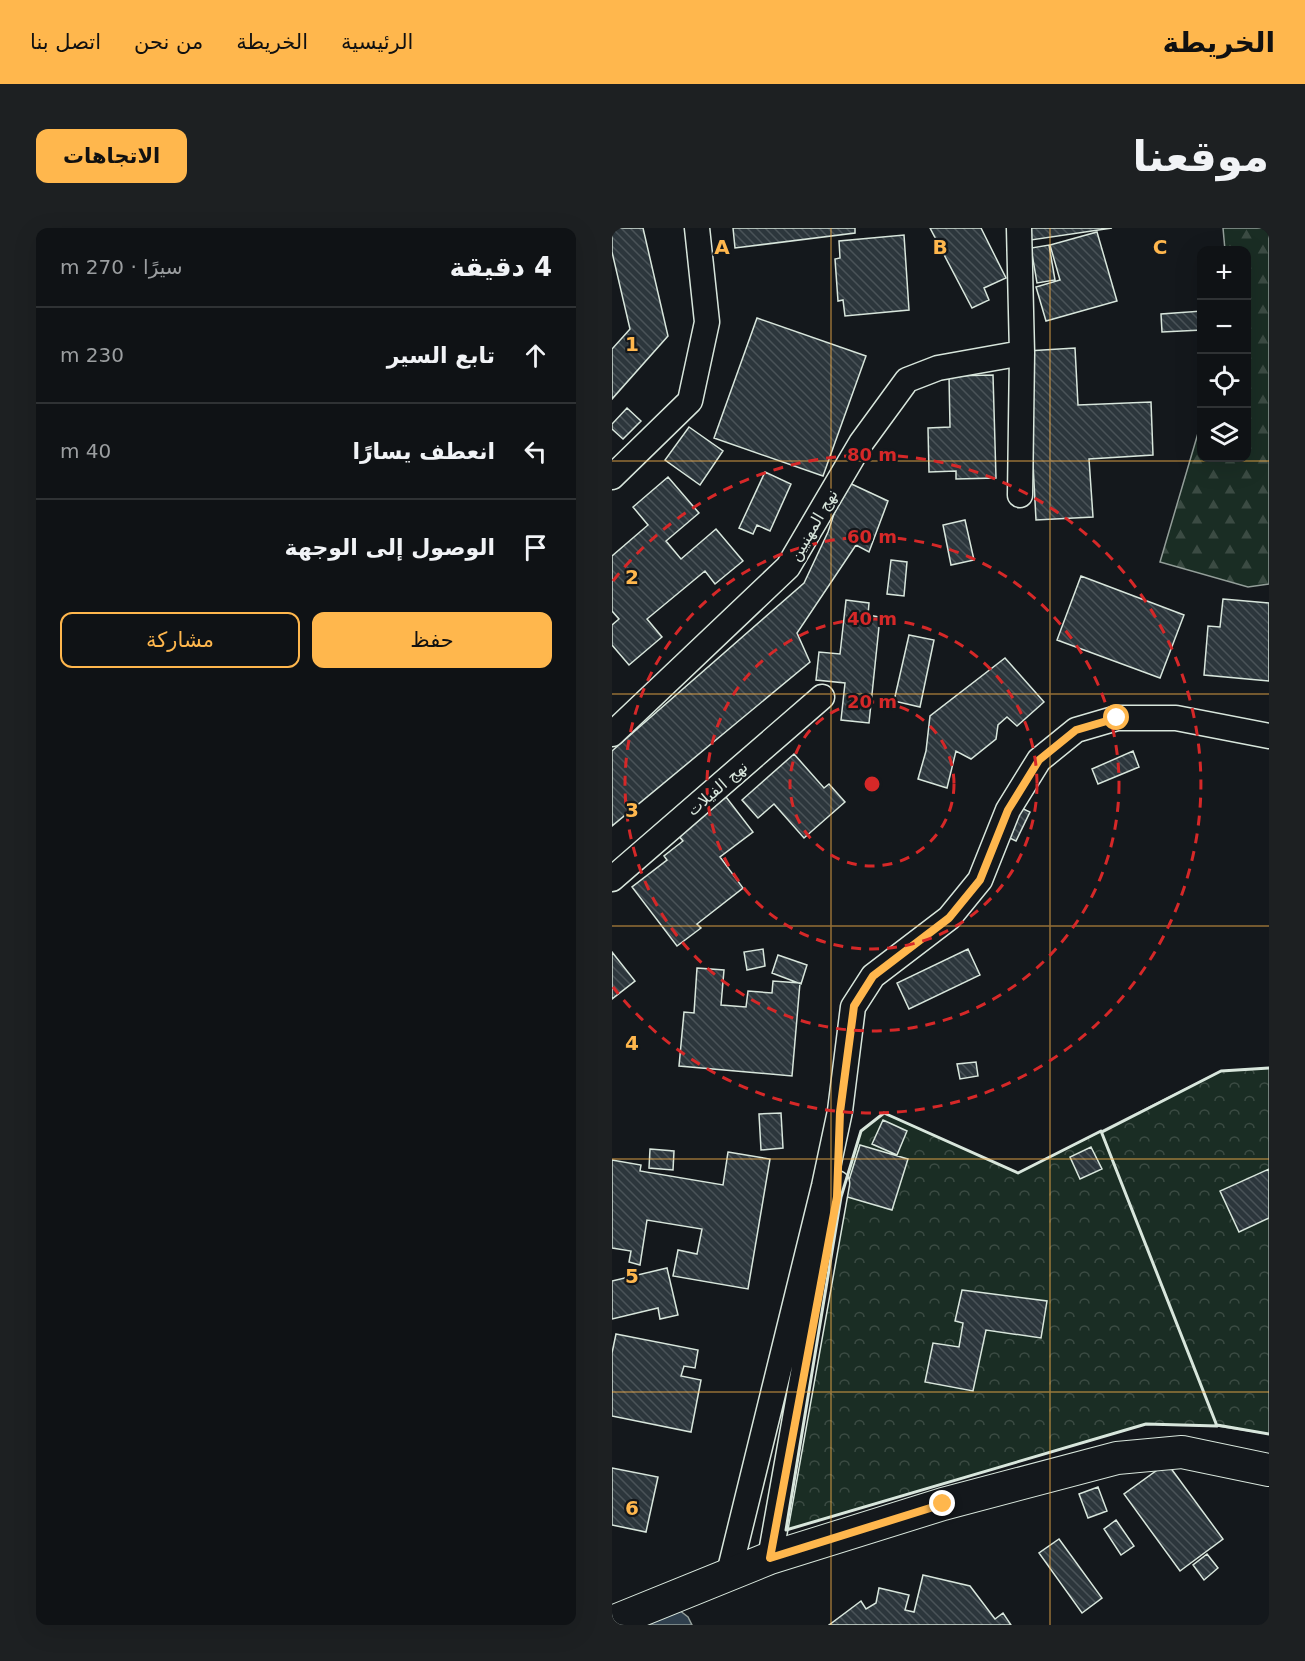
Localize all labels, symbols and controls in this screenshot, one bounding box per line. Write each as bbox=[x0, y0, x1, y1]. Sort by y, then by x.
text: الخريطة bbox=[1163, 26, 1275, 59]
text: اتصل بنا bbox=[30, 30, 101, 54]
text: من نحن bbox=[134, 30, 203, 54]
text: الخريطة bbox=[236, 30, 308, 54]
text: الرئيسية bbox=[341, 30, 413, 54]
button: الاتجاهات bbox=[36, 129, 187, 183]
text: موقعنا bbox=[1133, 132, 1269, 181]
text: A bbox=[714, 235, 730, 259]
text: B bbox=[932, 235, 948, 259]
text: C bbox=[1153, 235, 1167, 259]
map controls bbox=[1197, 246, 1251, 462]
button: + bbox=[1197, 246, 1251, 300]
text: 4 دقيقة bbox=[449, 252, 552, 282]
text: سيرًا · 270 m bbox=[60, 255, 183, 279]
button: − bbox=[1197, 300, 1251, 354]
text: 1 bbox=[625, 332, 639, 356]
icon: ahead bbox=[519, 339, 552, 372]
text: 230 m bbox=[60, 343, 124, 367]
text: تابع السير bbox=[387, 343, 495, 368]
button: locate bbox=[1197, 354, 1251, 408]
button: layers bbox=[1197, 408, 1251, 462]
icon: left bbox=[519, 435, 552, 468]
text: 40 m bbox=[60, 439, 111, 463]
text: انعطف يسارًا bbox=[352, 439, 495, 464]
text: 80 m bbox=[847, 444, 897, 465]
street label: نهج المهنيين bbox=[785, 486, 842, 565]
text: 60 m bbox=[847, 526, 897, 547]
icon: arrive bbox=[519, 531, 552, 564]
text: الوصول إلى الوجهة bbox=[285, 535, 495, 560]
text: 2 bbox=[625, 565, 639, 589]
text: 40 m bbox=[847, 608, 897, 629]
button: مشاركة bbox=[60, 612, 300, 668]
button: حفظ bbox=[312, 612, 552, 668]
text: 20 m bbox=[847, 691, 897, 712]
route start bbox=[1103, 704, 1129, 730]
street label: نهج الفيلات bbox=[683, 757, 752, 821]
centre of rings bbox=[862, 774, 882, 794]
text: 3 bbox=[625, 798, 639, 822]
text: 4 bbox=[625, 1031, 639, 1055]
text: 5 bbox=[625, 1264, 639, 1288]
route end bbox=[929, 1490, 955, 1516]
text: 6 bbox=[625, 1496, 639, 1520]

